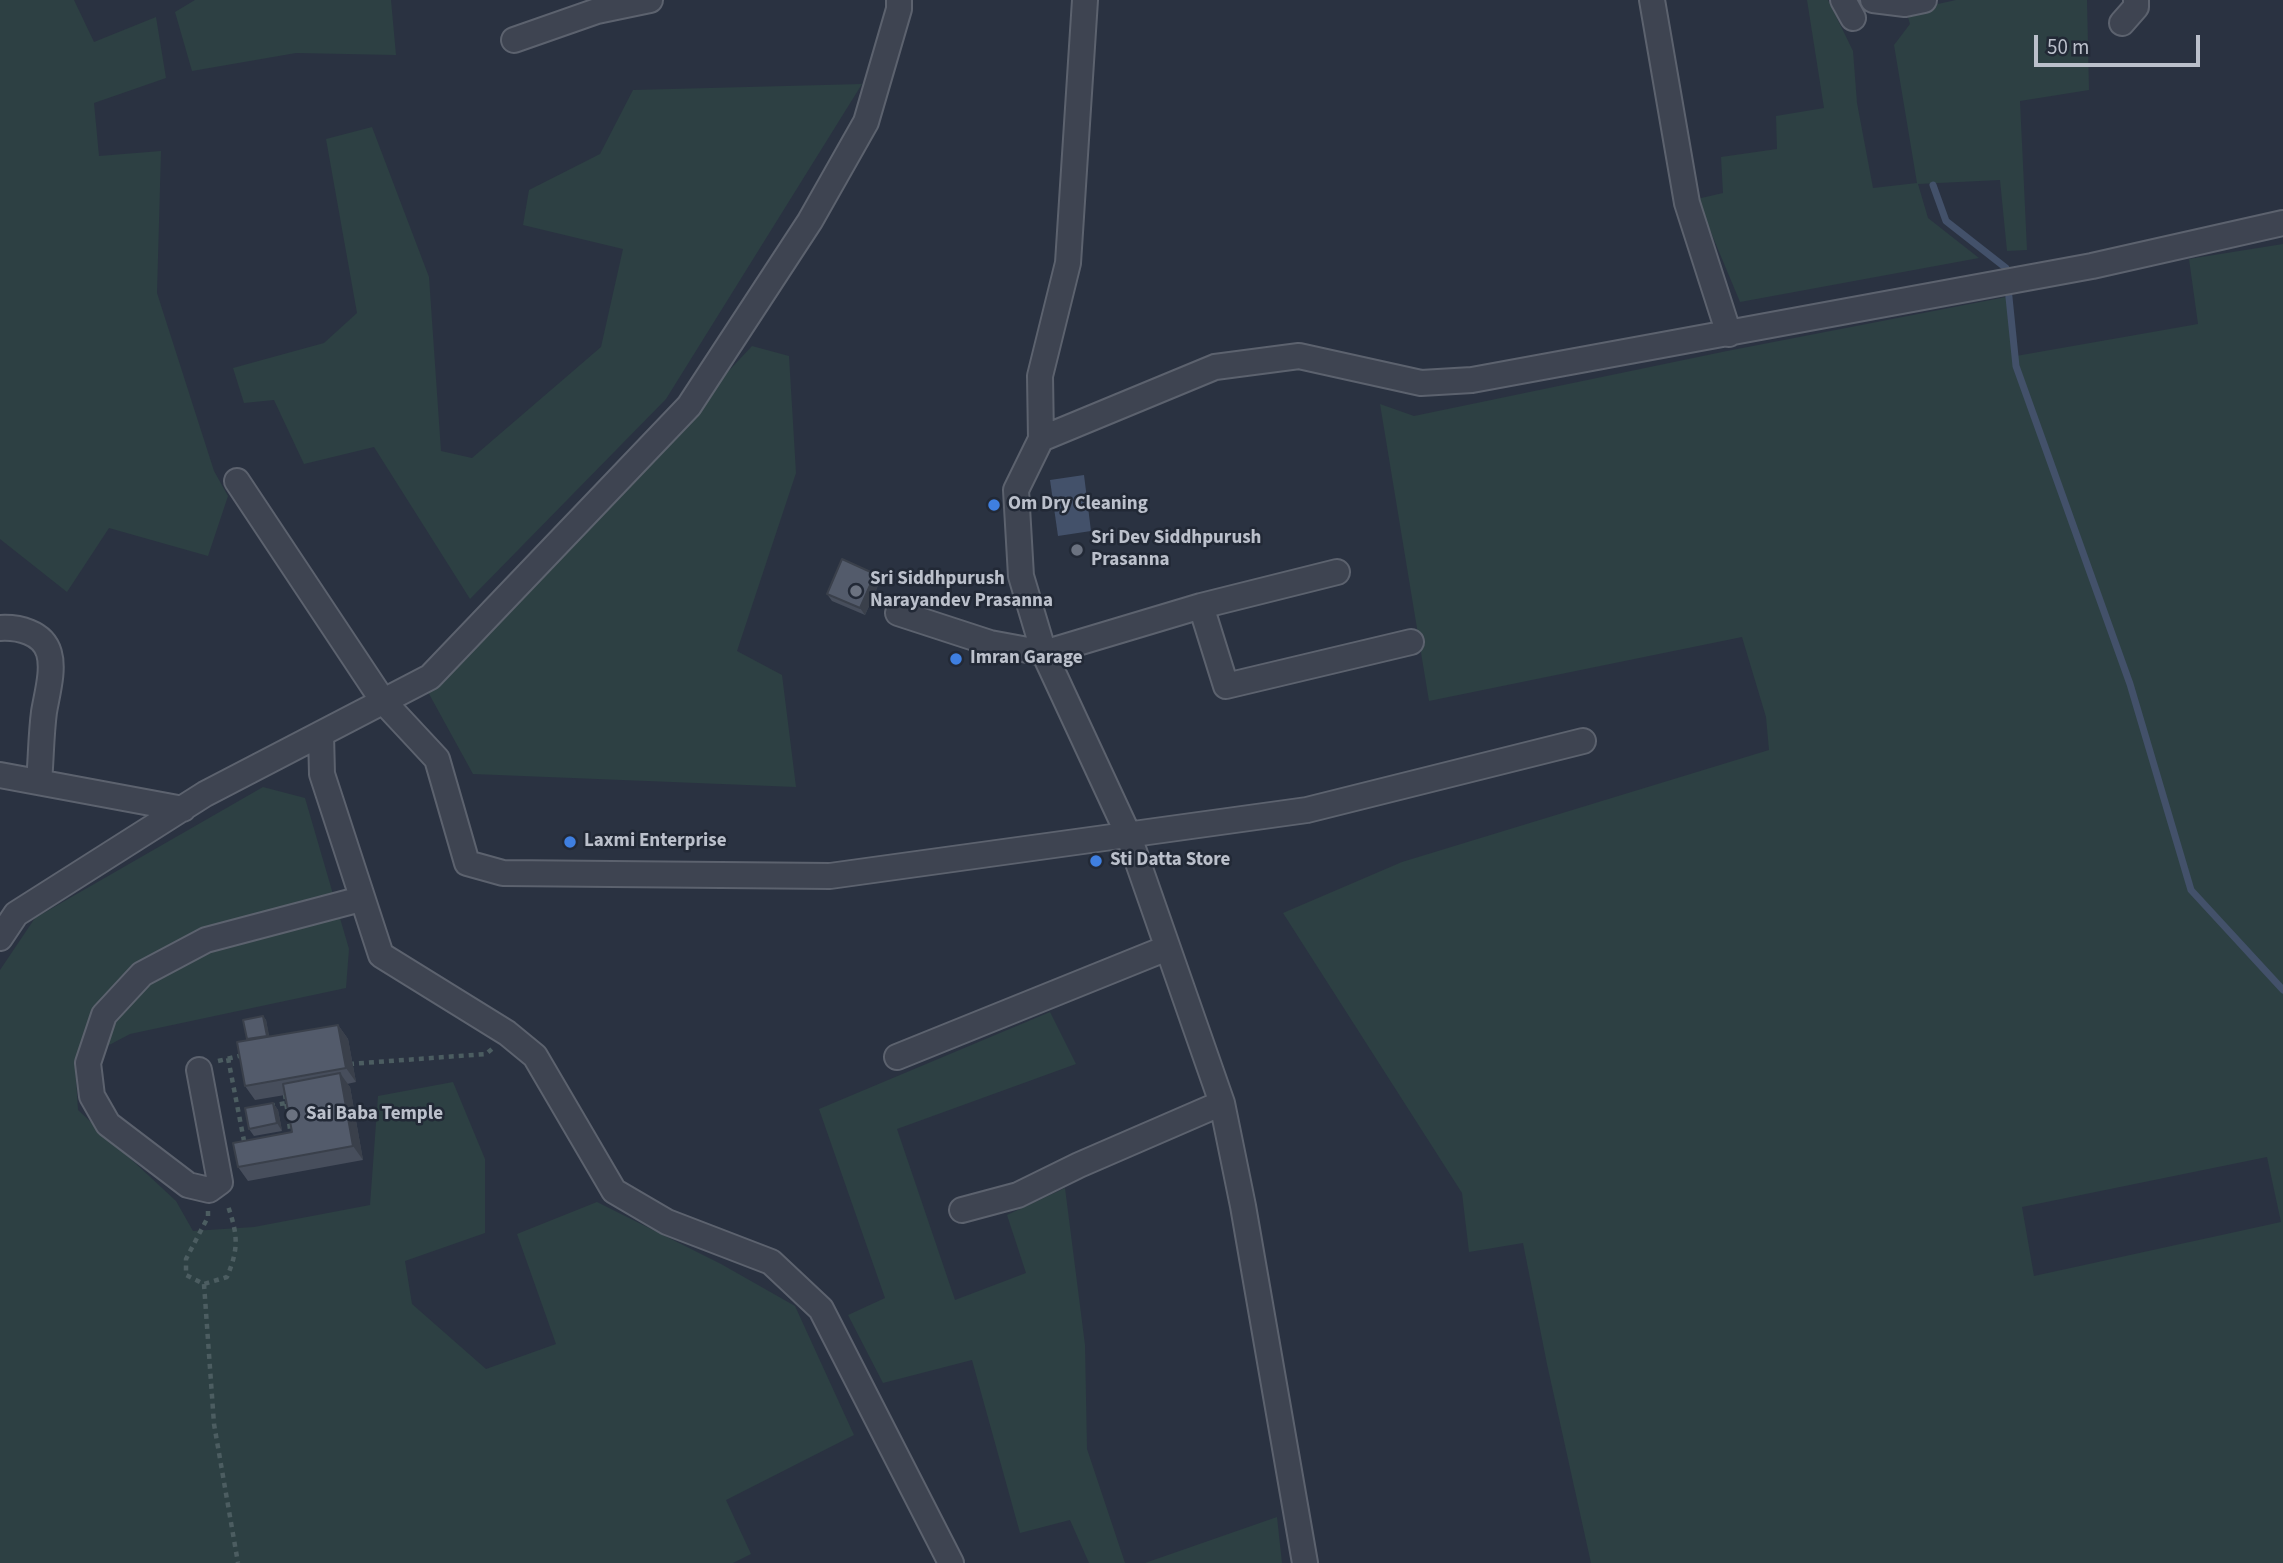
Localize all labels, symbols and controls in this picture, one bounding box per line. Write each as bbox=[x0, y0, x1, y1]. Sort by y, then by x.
scale bar bbox=[2038, 21, 2204, 65]
text: 50 m bbox=[2047, 32, 2089, 62]
place label: Om Dry Cleaning bbox=[1008, 494, 1148, 516]
marker: Om Dry Cleaning bbox=[986, 497, 1002, 513]
place label: Sri Dev Siddhpurush Prasanna bbox=[1091, 528, 1261, 572]
marker: Sri Dev Siddhpurush Prasanna bbox=[1069, 542, 1085, 558]
place label: Sri Siddhpurush Narayandev Prasanna bbox=[870, 569, 1053, 613]
marker: Sri Siddhpurush Narayandev Prasanna bbox=[848, 583, 864, 599]
place label: Imran Garage bbox=[970, 648, 1083, 670]
marker: Imran Garage bbox=[948, 651, 964, 667]
place label: Laxmi Enterprise bbox=[584, 831, 727, 853]
marker: Laxmi Enterprise bbox=[562, 834, 578, 850]
place label: Sti Datta Store bbox=[1110, 850, 1230, 872]
marker: Sti Datta Store bbox=[1088, 853, 1104, 869]
place label: Sai Baba Temple bbox=[306, 1104, 443, 1126]
marker: Sai Baba Temple bbox=[284, 1107, 300, 1123]

